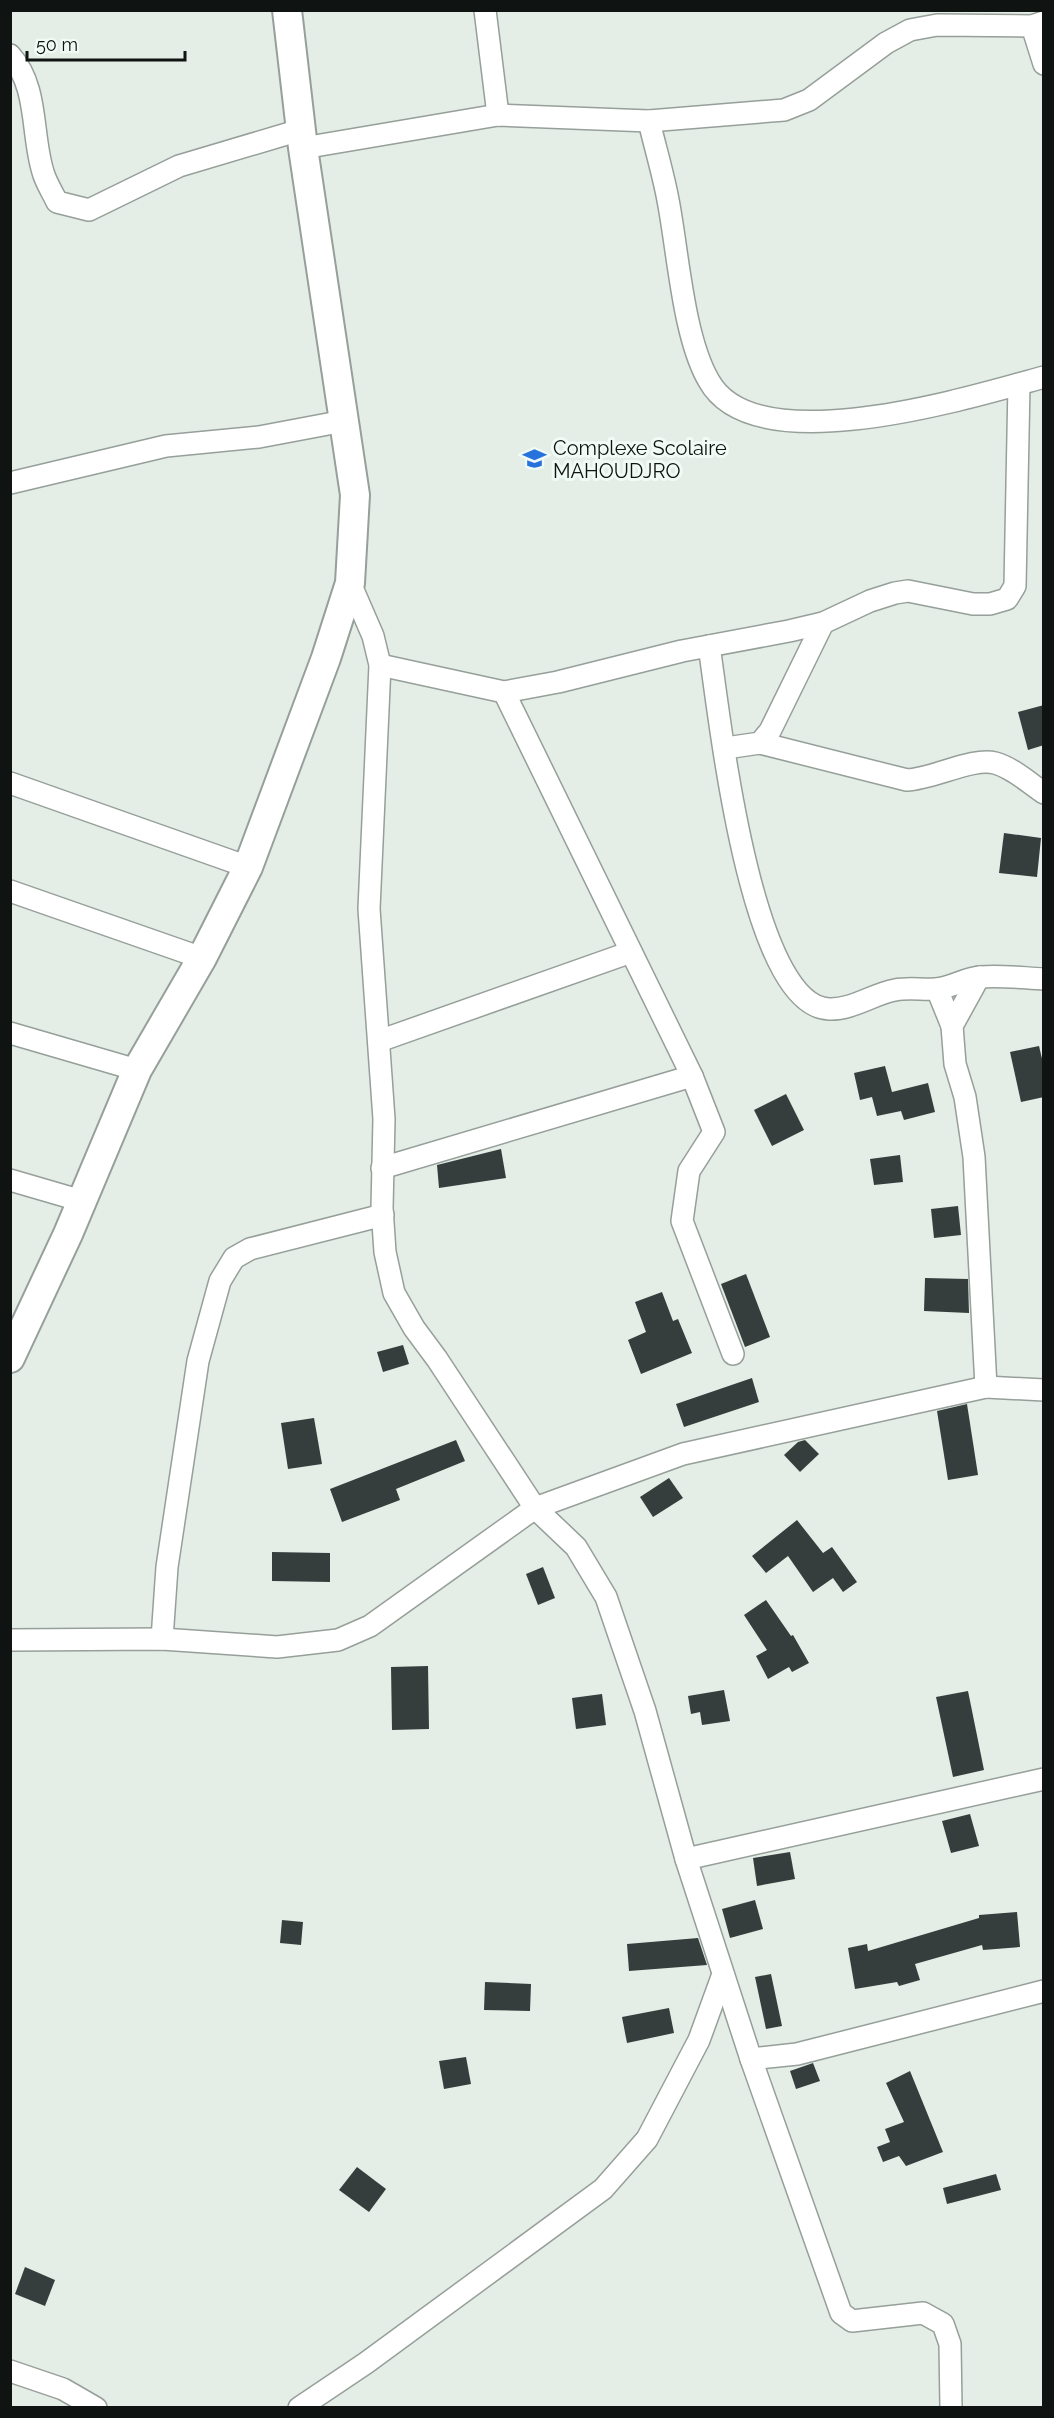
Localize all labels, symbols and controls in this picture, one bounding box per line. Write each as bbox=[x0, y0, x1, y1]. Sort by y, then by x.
scale bar bbox=[27, 24, 184, 62]
text: 50 m bbox=[36, 34, 78, 55]
place label: Complexe Scolaire MAHOUDJRO bbox=[553, 436, 727, 483]
school or university icon: Complexe Scolaire MAHOUDJRO bbox=[522, 446, 548, 472]

